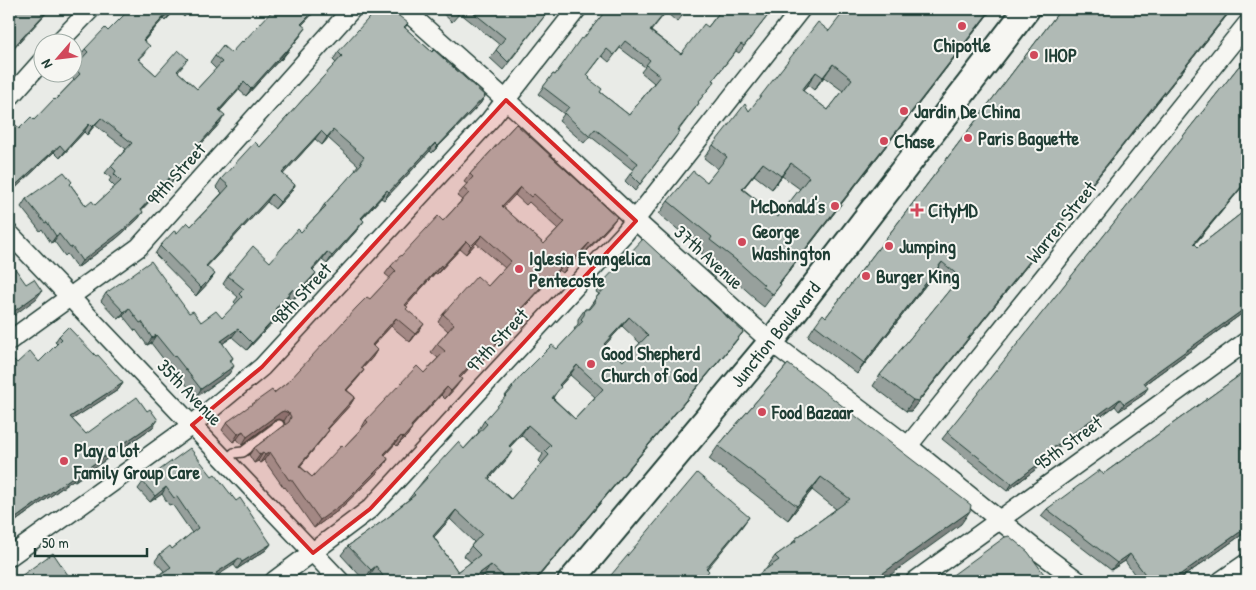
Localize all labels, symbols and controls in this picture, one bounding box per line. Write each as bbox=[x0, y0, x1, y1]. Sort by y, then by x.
marker: Chipotle bbox=[956, 20, 968, 32]
north arrow bbox=[32, 32, 82, 82]
place label: Chipotle bbox=[933, 32, 991, 59]
place label: IHOP bbox=[1044, 42, 1077, 68]
marker: IHOP bbox=[1028, 49, 1040, 61]
text: N bbox=[36, 56, 56, 72]
place label: Jardin De China bbox=[914, 98, 1021, 124]
marker: Jardin De China bbox=[898, 105, 910, 117]
place label: Paris Baguette bbox=[978, 125, 1080, 152]
place label: Chase bbox=[894, 128, 935, 154]
marker: Paris Baguette bbox=[962, 132, 974, 144]
marker: Chase bbox=[878, 135, 890, 147]
street label: 99th Street bbox=[141, 136, 212, 211]
street label: Warren Street bbox=[1020, 175, 1102, 268]
place label: McDonald's bbox=[751, 193, 826, 219]
place label: CityMD bbox=[928, 197, 979, 224]
marker: McDonald's bbox=[829, 200, 841, 212]
marker: CityMD bbox=[910, 203, 924, 217]
place label: George Washington bbox=[752, 218, 831, 267]
street label: 37th Avenue bbox=[669, 219, 750, 295]
place label: Jumping bbox=[899, 233, 957, 260]
marker: George Washington bbox=[736, 236, 748, 248]
marker: Jumping bbox=[883, 240, 895, 252]
place label: Iglesia Evangelica Pentecoste bbox=[529, 245, 651, 293]
street label: 98th Street bbox=[265, 256, 338, 332]
marker: Iglesia Evangelica Pentecoste bbox=[513, 263, 525, 275]
place label: Burger King bbox=[876, 263, 960, 290]
marker: Burger King bbox=[860, 270, 872, 282]
street label: Junction Boulevard bbox=[724, 275, 826, 392]
street label: 97th Street bbox=[460, 302, 534, 378]
place label: Good Shepherd Church of God bbox=[601, 340, 700, 388]
street label: 35th Avenue bbox=[152, 353, 229, 431]
marker: Good Shepherd Church of God bbox=[585, 358, 597, 370]
place label: Food Bazaar bbox=[771, 399, 854, 425]
marker: Food Bazaar bbox=[756, 406, 768, 418]
street label: 95th Street bbox=[1029, 409, 1108, 476]
place label: Play a lot Family Group Care bbox=[73, 437, 201, 486]
marker: Play a lot Family Group Care bbox=[58, 455, 70, 467]
scale bar bbox=[35, 525, 148, 557]
text: 50 m bbox=[42, 532, 69, 553]

